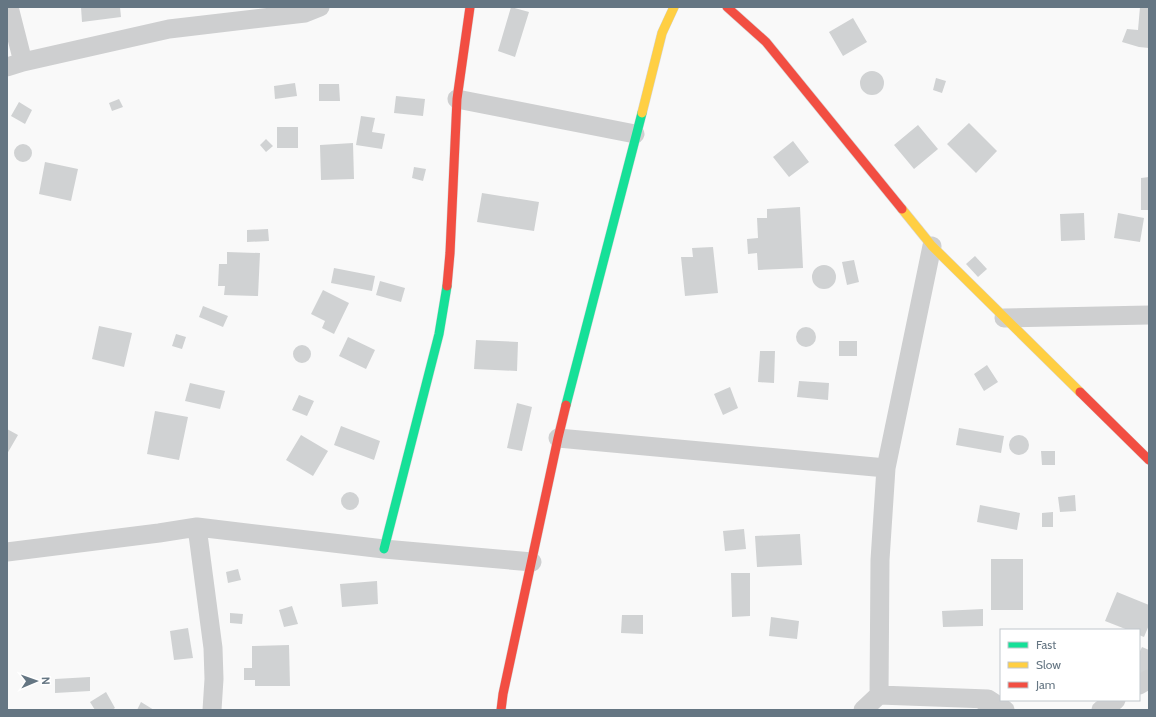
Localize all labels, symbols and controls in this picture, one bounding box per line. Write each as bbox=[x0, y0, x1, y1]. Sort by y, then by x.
legend bbox=[1000, 629, 1140, 701]
text: Fast bbox=[1036, 637, 1056, 652]
text: Slow bbox=[1036, 657, 1061, 672]
north arrow bbox=[16, 661, 56, 701]
text: N bbox=[39, 677, 53, 685]
text: Jam bbox=[1035, 677, 1055, 692]

